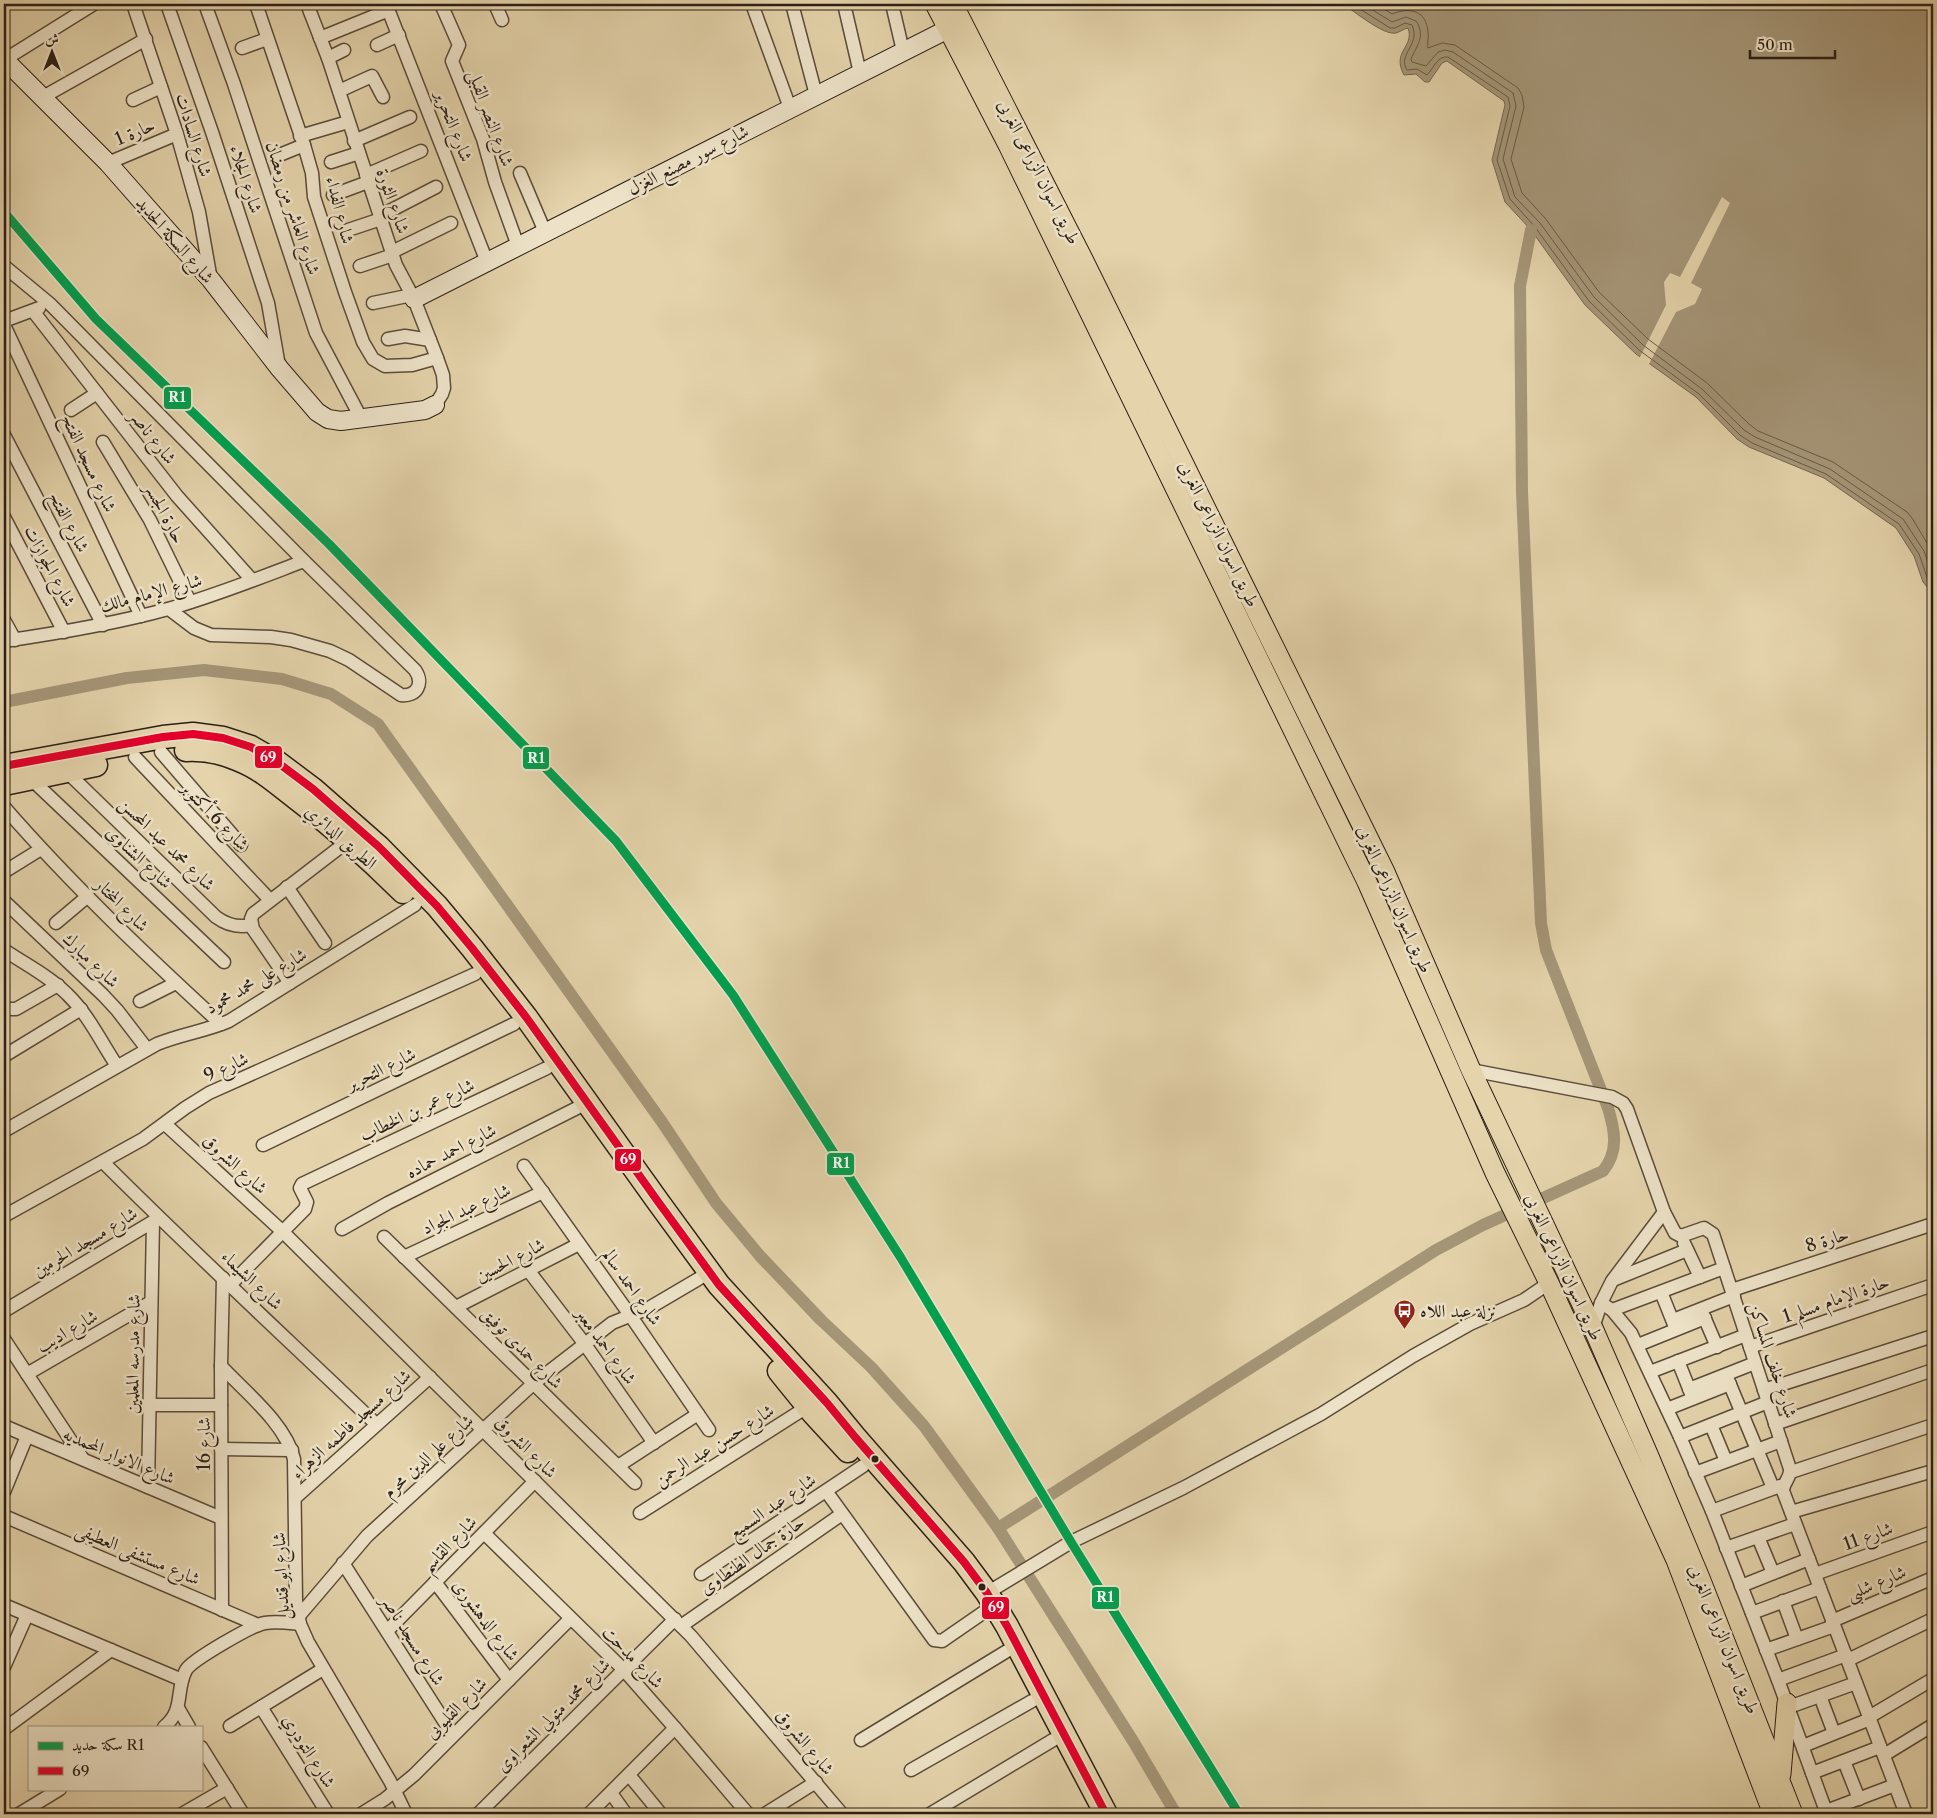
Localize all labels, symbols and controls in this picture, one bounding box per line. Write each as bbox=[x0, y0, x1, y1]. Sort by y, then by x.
north arrow bbox=[28, 28, 78, 78]
scale bar bbox=[1750, 28, 1834, 60]
text: ش bbox=[45, 30, 59, 48]
text: 50 m bbox=[1757, 35, 1793, 54]
street label: شارع النصر القبلى bbox=[460, 66, 519, 171]
street label: شارع التحرير bbox=[426, 85, 478, 166]
street label: شارع السادات bbox=[167, 91, 217, 181]
street label: طريق اسوان الزراعى الغربى bbox=[991, 96, 1085, 249]
street label: حارة 1 bbox=[112, 114, 158, 150]
street label: شارع سور مصنع الغزل bbox=[624, 120, 755, 204]
street label: شارع العاشر من رمضان bbox=[257, 138, 325, 279]
street label: شارع الجلاء bbox=[221, 142, 267, 217]
street label: شارع الثورة bbox=[368, 165, 414, 238]
street label: شارع الفداء bbox=[317, 174, 359, 247]
street label: شارع السكة الحديد bbox=[128, 192, 219, 291]
line badge: R1 bbox=[163, 386, 192, 410]
text: R1 bbox=[168, 388, 186, 406]
street label: شارع ناصر bbox=[121, 404, 181, 471]
street label: شارع مسجد الفتح bbox=[52, 410, 121, 518]
street label: طريق اسوان الزراعى الغربى bbox=[1172, 457, 1264, 612]
street label: حارة الجسر bbox=[138, 477, 190, 548]
street label: شارع الفتح bbox=[39, 488, 94, 559]
street label: شارع الجوازات bbox=[16, 521, 81, 612]
street label: شارع الإمام مالك bbox=[98, 569, 206, 622]
line badge: 69 bbox=[254, 745, 283, 769]
line badge: R1 bbox=[522, 746, 550, 770]
text: 69 bbox=[260, 748, 276, 766]
text: R1 bbox=[527, 749, 545, 767]
street label: شارع 6 أكتوبر bbox=[172, 774, 255, 858]
street label: شارع محمد عبد المحسن bbox=[112, 793, 220, 898]
street label: الطريق الدائري bbox=[298, 800, 381, 877]
street label: شارع الشناوى bbox=[98, 821, 177, 896]
street label: طريق اسوان الزراعى الغربى bbox=[1351, 822, 1438, 977]
street label: شارع المختار bbox=[86, 872, 153, 939]
street label: شارع مبارك bbox=[55, 928, 124, 995]
street label: شارع على محمد محمود bbox=[201, 943, 313, 1022]
street label: شارع التحرير bbox=[341, 1043, 421, 1100]
street label: شارع 9 bbox=[200, 1047, 253, 1090]
street label: شارع عمر بن الخطاب bbox=[356, 1074, 480, 1150]
street label: شارع احمد حماده bbox=[402, 1119, 502, 1187]
street label: شارع الشروق bbox=[195, 1129, 272, 1202]
line badge: 69 bbox=[614, 1148, 642, 1172]
text: 69 bbox=[620, 1150, 636, 1168]
line badge: R1 bbox=[826, 1152, 855, 1176]
text: R1 bbox=[832, 1154, 850, 1172]
street label: شارع عبد الجواد bbox=[418, 1179, 516, 1243]
street label: طريق اسوان الزراعى الغربى bbox=[1518, 1190, 1608, 1345]
street label: شارع مسجد الحرمين bbox=[29, 1202, 143, 1285]
street label: حارة 8 bbox=[1803, 1223, 1851, 1257]
street label: شارع الحسين bbox=[471, 1233, 550, 1290]
street label: شارع احمد سالم bbox=[593, 1244, 666, 1332]
street label: شارع الشيماء bbox=[214, 1245, 287, 1318]
street label: حارة الإمام مسلم 1 bbox=[1780, 1270, 1895, 1334]
street label: شارع مدرسه المعلمين bbox=[121, 1294, 149, 1414]
bus stop icon: نزلة عبد اللاه bbox=[1392, 1299, 1416, 1330]
street label: شارع خلف المساكن bbox=[1740, 1299, 1802, 1422]
place label: نزلة عبد اللاه bbox=[1420, 1300, 1496, 1322]
street label: شارع احمد معبر bbox=[566, 1302, 641, 1391]
street label: شارع حمدى توفيق bbox=[474, 1303, 567, 1396]
street label: شارع اديب bbox=[32, 1305, 104, 1361]
street label: شارع مسجد فاطمه الزهراء bbox=[286, 1364, 418, 1487]
street label: شارع حسن عبد الرحمن bbox=[650, 1399, 780, 1494]
street label: شارع علم الدين محرم bbox=[378, 1410, 483, 1508]
street label: شارع الشروق bbox=[487, 1411, 562, 1486]
street label: شارع 16 bbox=[193, 1417, 219, 1471]
street label: شارع الانوار المحمديه bbox=[58, 1423, 178, 1493]
unlabelled marker bbox=[870, 1454, 880, 1464]
street label: شارع عبد السميع bbox=[724, 1469, 823, 1548]
street label: شارع القاسم bbox=[417, 1511, 486, 1582]
street label: حارة جمال الطنطاوى bbox=[695, 1511, 809, 1599]
street label: شارع 11 bbox=[1840, 1517, 1897, 1559]
street label: شارع مستشفى العطيفى bbox=[71, 1518, 204, 1594]
street label: شارع ابو قنديل bbox=[268, 1531, 298, 1620]
street label: طريق اسوان الزراعى الغربى bbox=[1682, 1561, 1764, 1718]
street label: شارع شلبى bbox=[1843, 1561, 1911, 1609]
street label: شارع الدهشورى bbox=[445, 1575, 524, 1668]
unlabelled marker bbox=[977, 1582, 987, 1592]
line badge: R1 bbox=[1091, 1586, 1120, 1610]
text: R1 bbox=[1096, 1588, 1114, 1606]
street label: شارع مسجد ناصر bbox=[372, 1589, 450, 1692]
line badge: 69 bbox=[981, 1596, 1010, 1620]
text: 69 bbox=[988, 1598, 1004, 1616]
street label: شارع مدحت bbox=[595, 1621, 668, 1696]
street label: شارع محمد متولي الشعراوى bbox=[491, 1653, 618, 1780]
street label: شارع القليوبى bbox=[420, 1672, 494, 1746]
street label: شارع الشروق bbox=[768, 1704, 839, 1782]
street label: شارع التودري bbox=[274, 1710, 340, 1794]
legend bbox=[28, 1726, 202, 1790]
text: سكة حديد R1 bbox=[72, 1735, 145, 1754]
text: 69 bbox=[72, 1761, 90, 1780]

